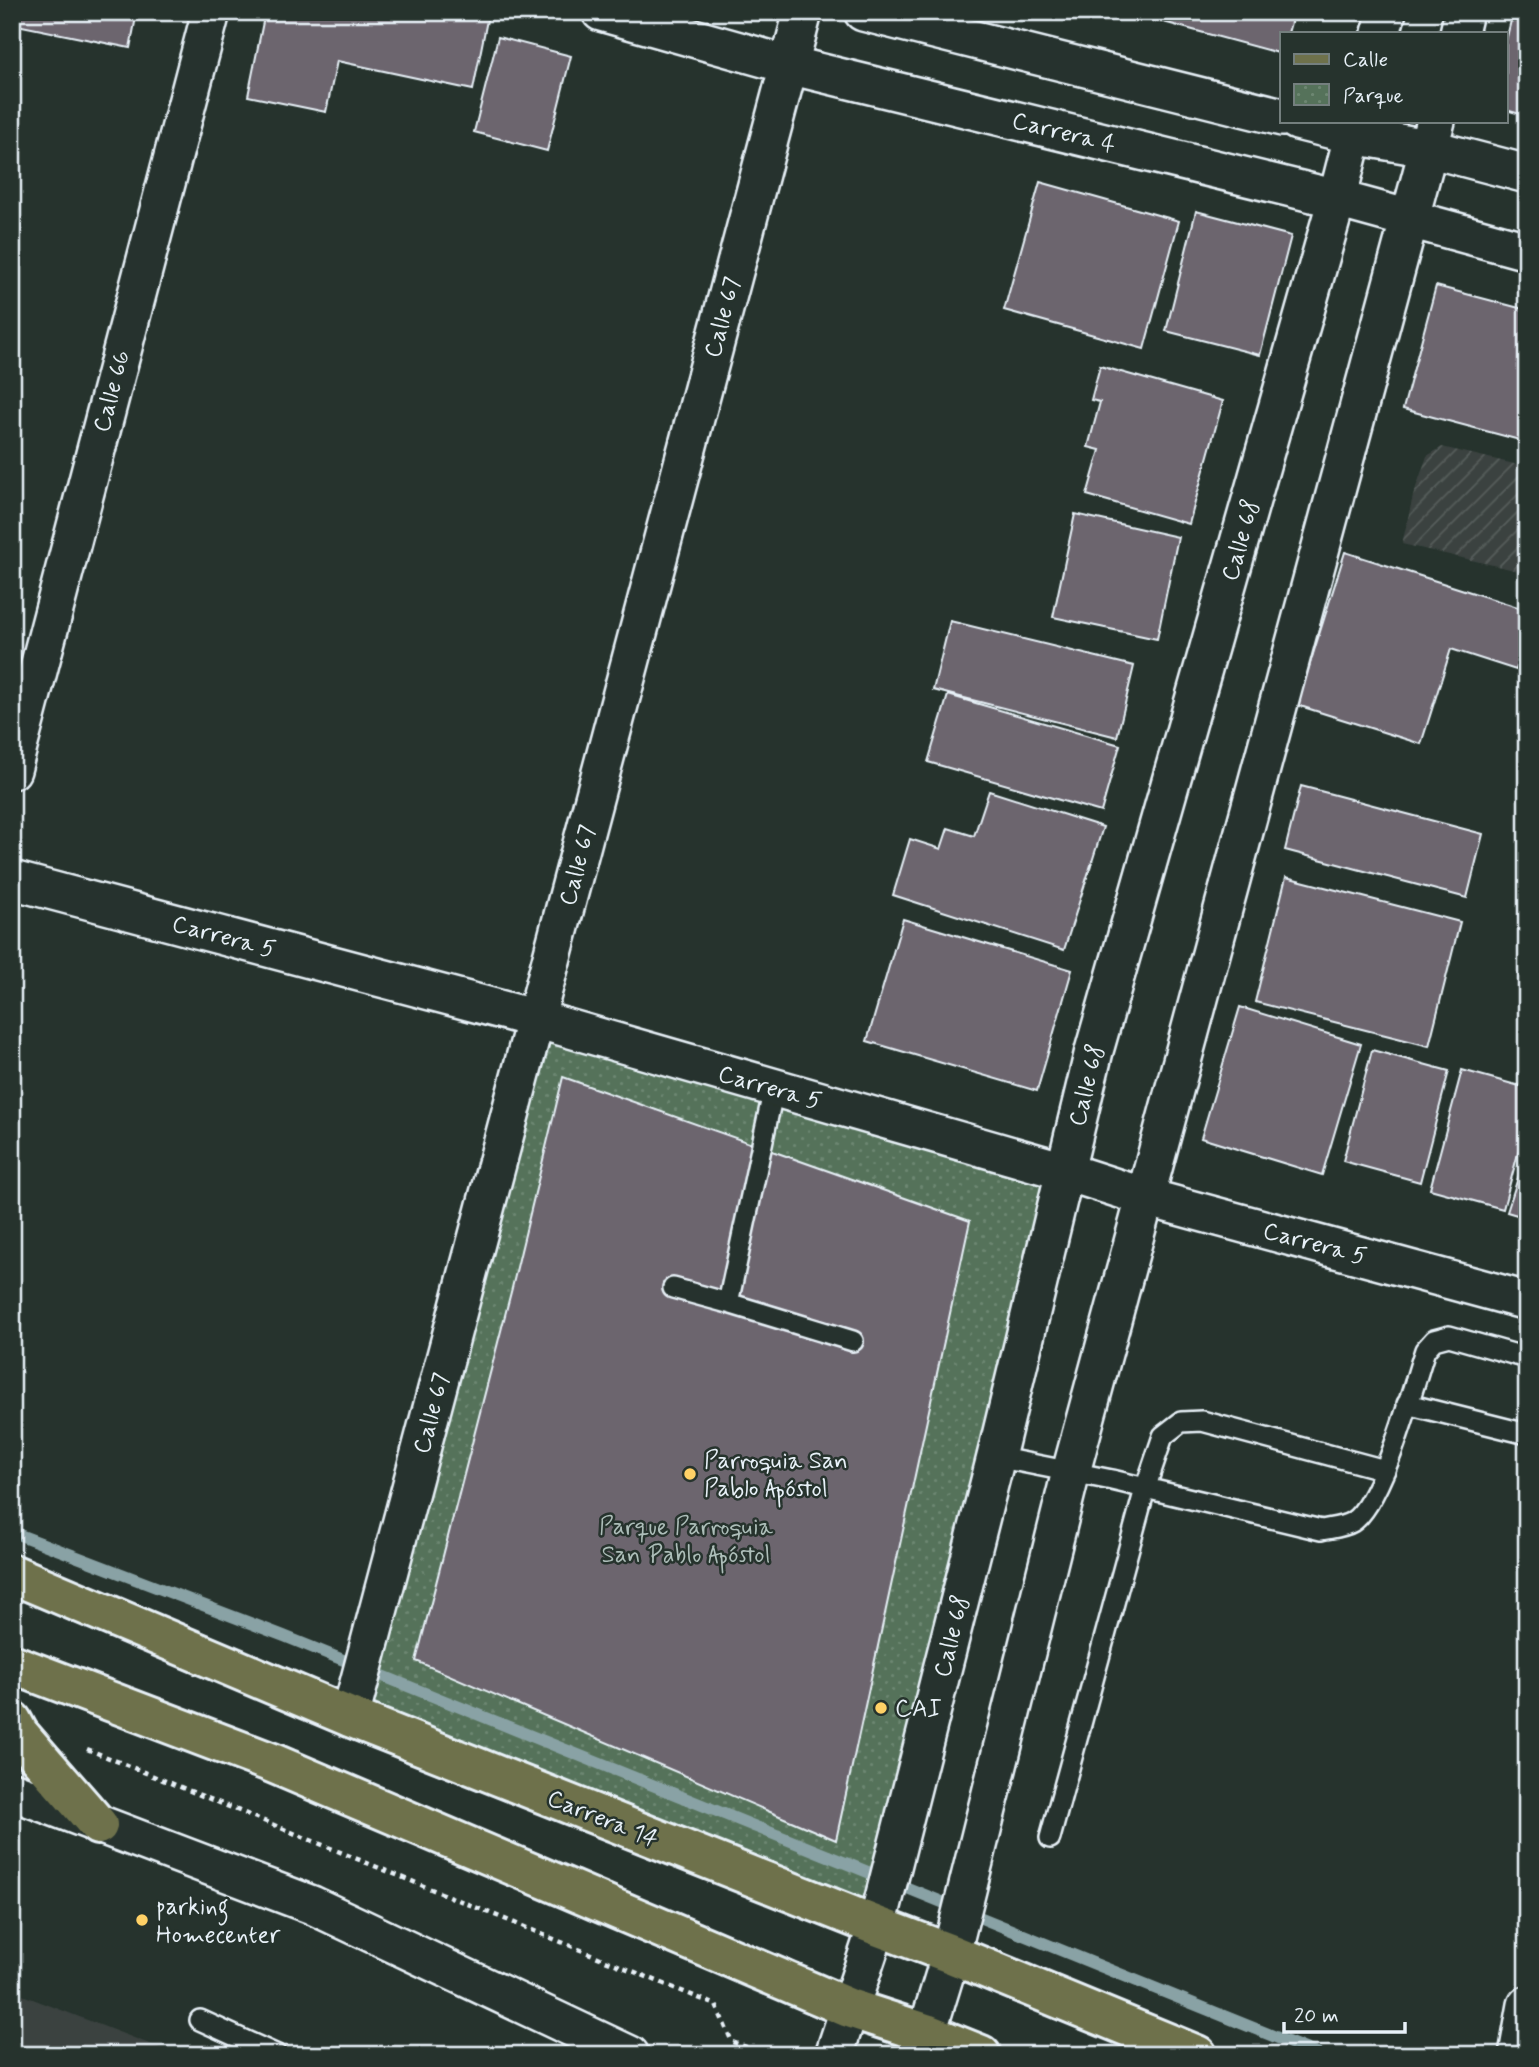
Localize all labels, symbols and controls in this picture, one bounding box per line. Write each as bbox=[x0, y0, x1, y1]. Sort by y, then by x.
legend bbox=[1280, 32, 1508, 122]
text: Calle bbox=[1343, 46, 1388, 74]
text: Parque bbox=[1343, 82, 1404, 110]
street label: Carrera 4 bbox=[1009, 106, 1119, 161]
street label: Calle 67 bbox=[698, 274, 749, 361]
street label: Calle 66 bbox=[87, 347, 138, 436]
street label: Calle 68 bbox=[1215, 496, 1268, 585]
street label: Calle 67 bbox=[553, 822, 604, 909]
street label: Carrera 5 bbox=[168, 909, 279, 966]
street label: Calle 68 bbox=[1062, 1041, 1113, 1130]
street label: Carrera 5 bbox=[714, 1059, 825, 1118]
street label: Carrera 5 bbox=[1259, 1216, 1370, 1273]
street label: Calle 67 bbox=[407, 1370, 458, 1457]
place label: Parroquia San Pablo Apóstol bbox=[704, 1446, 848, 1508]
marker: Parroquia San Pablo Apóstol bbox=[682, 1466, 698, 1482]
park label: Parque Parroquia San Pablo Apóstol bbox=[599, 1512, 773, 1574]
street label: Calle 68 bbox=[927, 1592, 978, 1681]
place label: CAI bbox=[895, 1694, 942, 1725]
marker: CAI bbox=[873, 1700, 889, 1716]
street label: Carrera 14 bbox=[542, 1783, 662, 1856]
place label: parking Homecenter bbox=[156, 1892, 281, 1951]
marker: parking Homecenter bbox=[134, 1912, 150, 1928]
scale bar bbox=[1284, 1990, 1404, 2034]
text: 20 m bbox=[1294, 2002, 1339, 2030]

